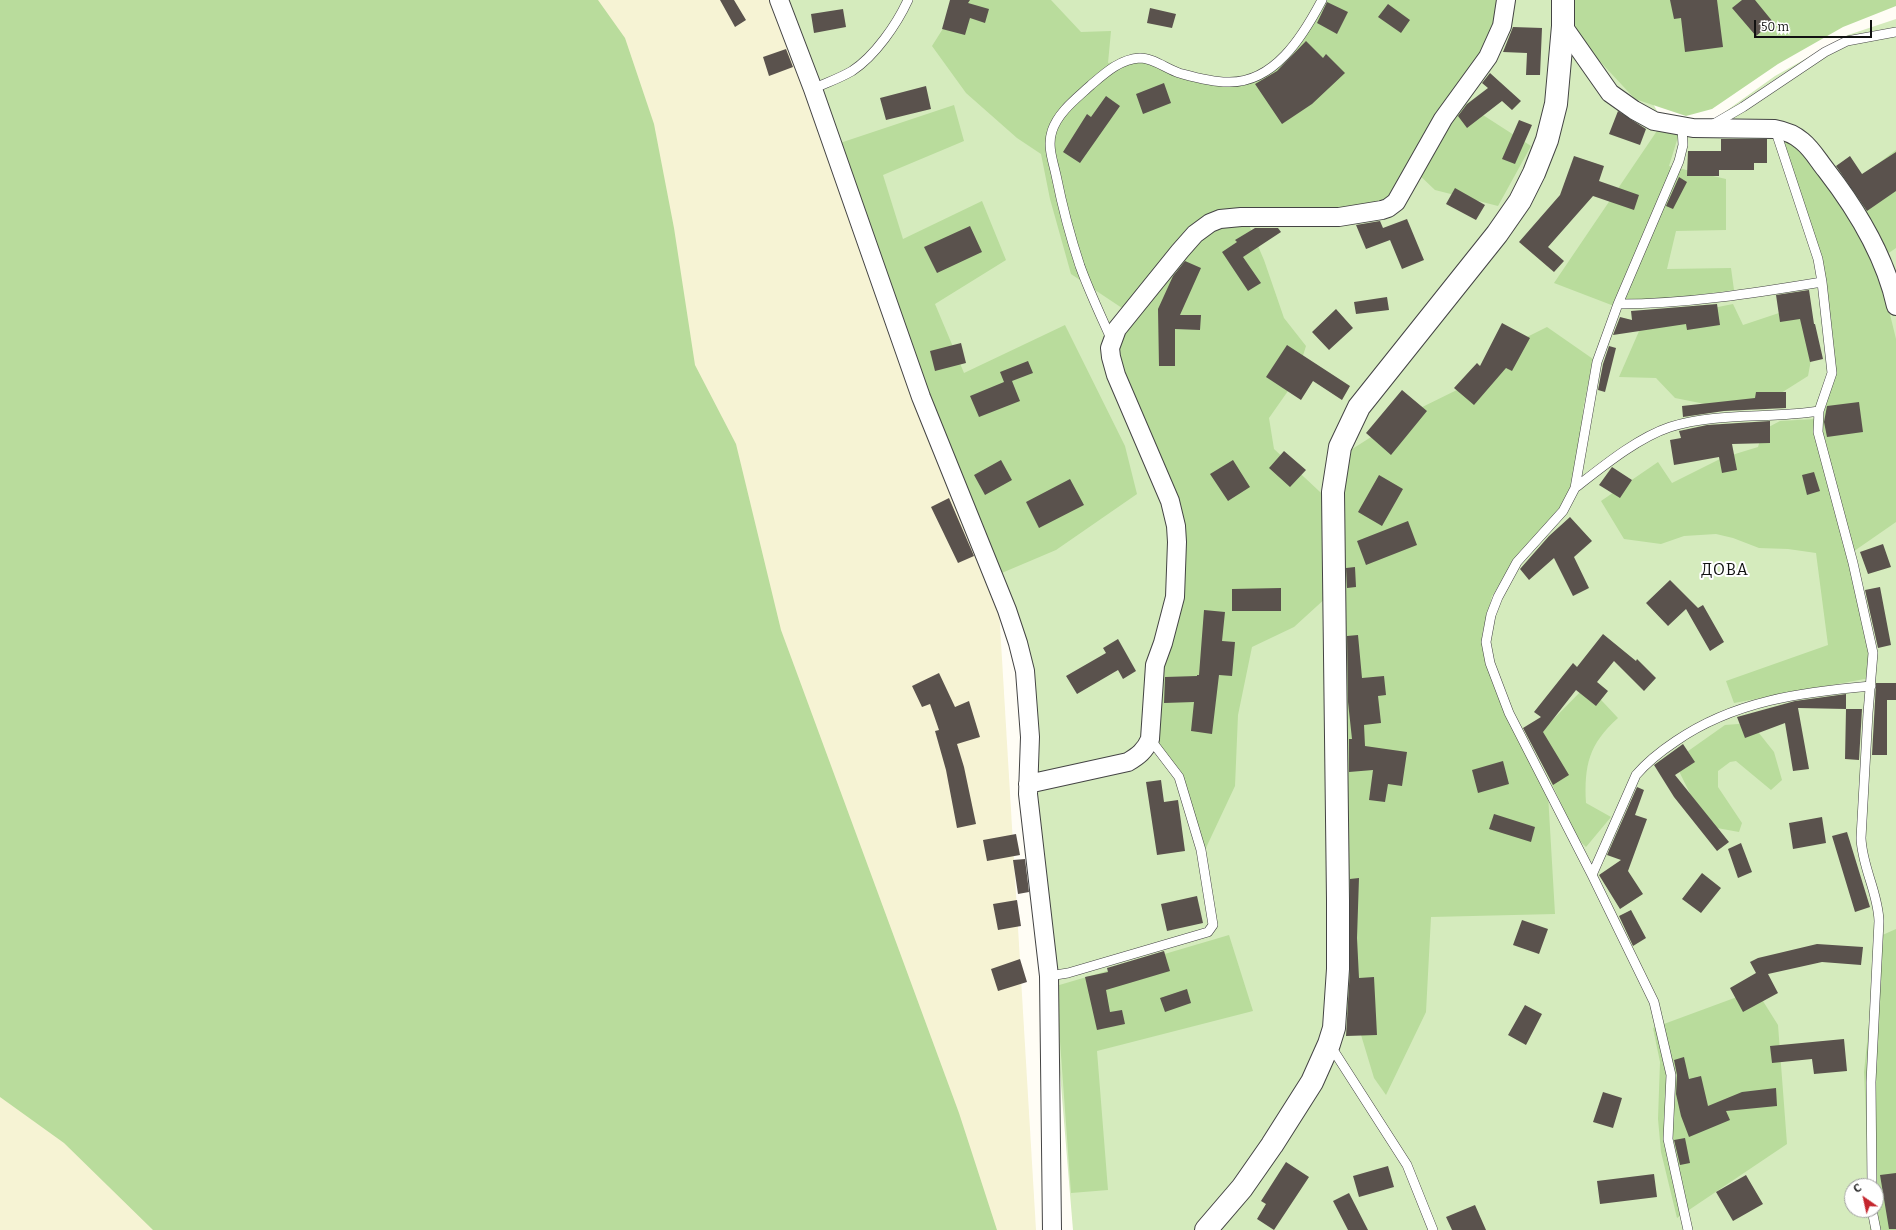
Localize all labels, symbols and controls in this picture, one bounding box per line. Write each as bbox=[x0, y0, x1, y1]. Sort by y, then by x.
scale bar bbox=[1756, 12, 1874, 38]
text: 50 m bbox=[1761, 20, 1789, 34]
district label: ДОВА bbox=[1701, 561, 1749, 581]
north arrow bbox=[1844, 1178, 1884, 1218]
text: С bbox=[1851, 1181, 1864, 1196]

